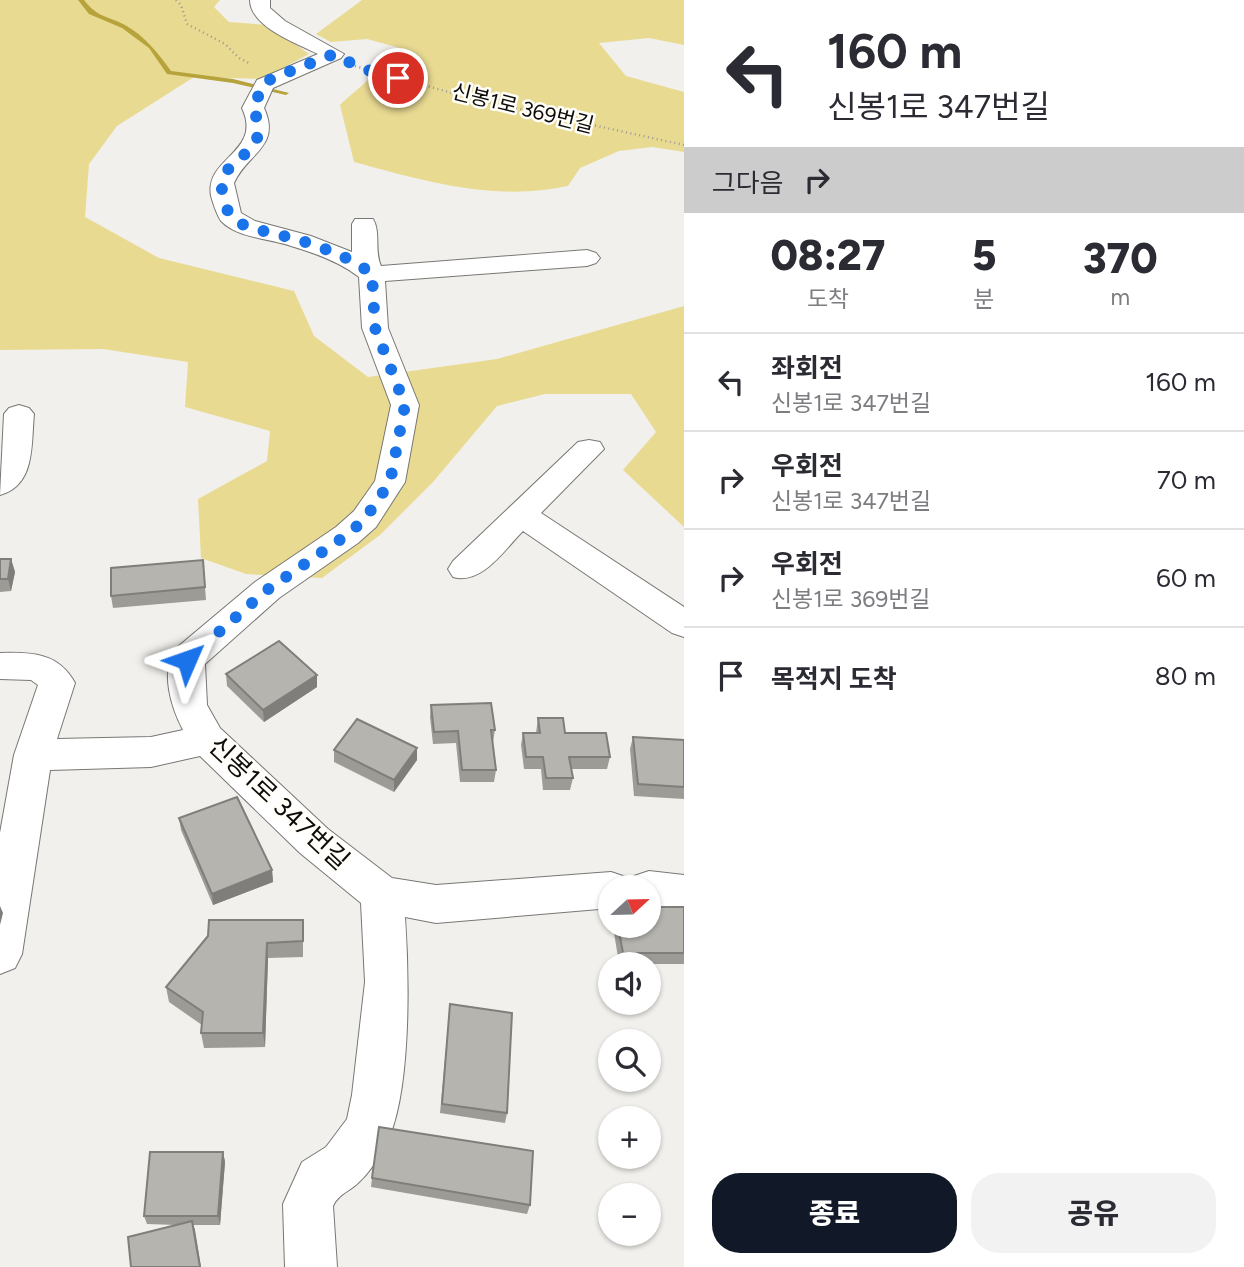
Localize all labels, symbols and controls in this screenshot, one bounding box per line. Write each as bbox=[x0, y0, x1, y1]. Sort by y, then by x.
text: 160 m bbox=[827, 21, 962, 80]
icon: left bbox=[712, 28, 803, 119]
pin bbox=[368, 48, 428, 108]
icon: arrive bbox=[379, 59, 417, 97]
street label: 신봉1로 369번길 bbox=[449, 78, 597, 138]
text: 신봉1로 347번길 bbox=[827, 88, 1050, 126]
icon: right bbox=[798, 161, 836, 199]
text: 그다음 bbox=[712, 167, 784, 199]
text: 08:27 bbox=[770, 230, 885, 281]
text: 5 bbox=[972, 230, 996, 281]
text: 370 bbox=[1083, 233, 1158, 284]
text: m bbox=[1110, 283, 1130, 311]
text: 도착 bbox=[807, 285, 849, 313]
text: 분 bbox=[974, 285, 995, 313]
text: 좌회전 bbox=[771, 352, 843, 384]
icon: left bbox=[712, 363, 750, 401]
text: 160 m bbox=[1145, 366, 1216, 398]
text: 신봉1로 347번길 bbox=[771, 389, 931, 417]
text: 우회전 bbox=[771, 450, 843, 482]
icon: right bbox=[712, 461, 750, 499]
text: 70 m bbox=[1157, 464, 1216, 496]
text: 신봉1로 347번길 bbox=[771, 487, 931, 515]
text: 우회전 bbox=[771, 548, 843, 580]
icon: right bbox=[712, 559, 750, 597]
text: 60 m bbox=[1156, 562, 1216, 594]
text: 신봉1로 369번길 bbox=[771, 585, 931, 613]
position arrow bbox=[150, 623, 224, 697]
icon: arrive bbox=[712, 657, 750, 695]
text: 80 m bbox=[1155, 660, 1216, 692]
text: 목적지 도착 bbox=[771, 663, 897, 695]
street label: 신봉1로 347번길 bbox=[202, 730, 356, 876]
north arrow bbox=[598, 875, 662, 938]
map controls bbox=[598, 875, 661, 1246]
button: sound bbox=[598, 952, 661, 1015]
button: search bbox=[598, 1029, 661, 1092]
button: + bbox=[598, 1106, 661, 1169]
button: 종료 bbox=[712, 1173, 957, 1253]
button: 공유 bbox=[971, 1173, 1216, 1253]
button: − bbox=[598, 1183, 661, 1246]

